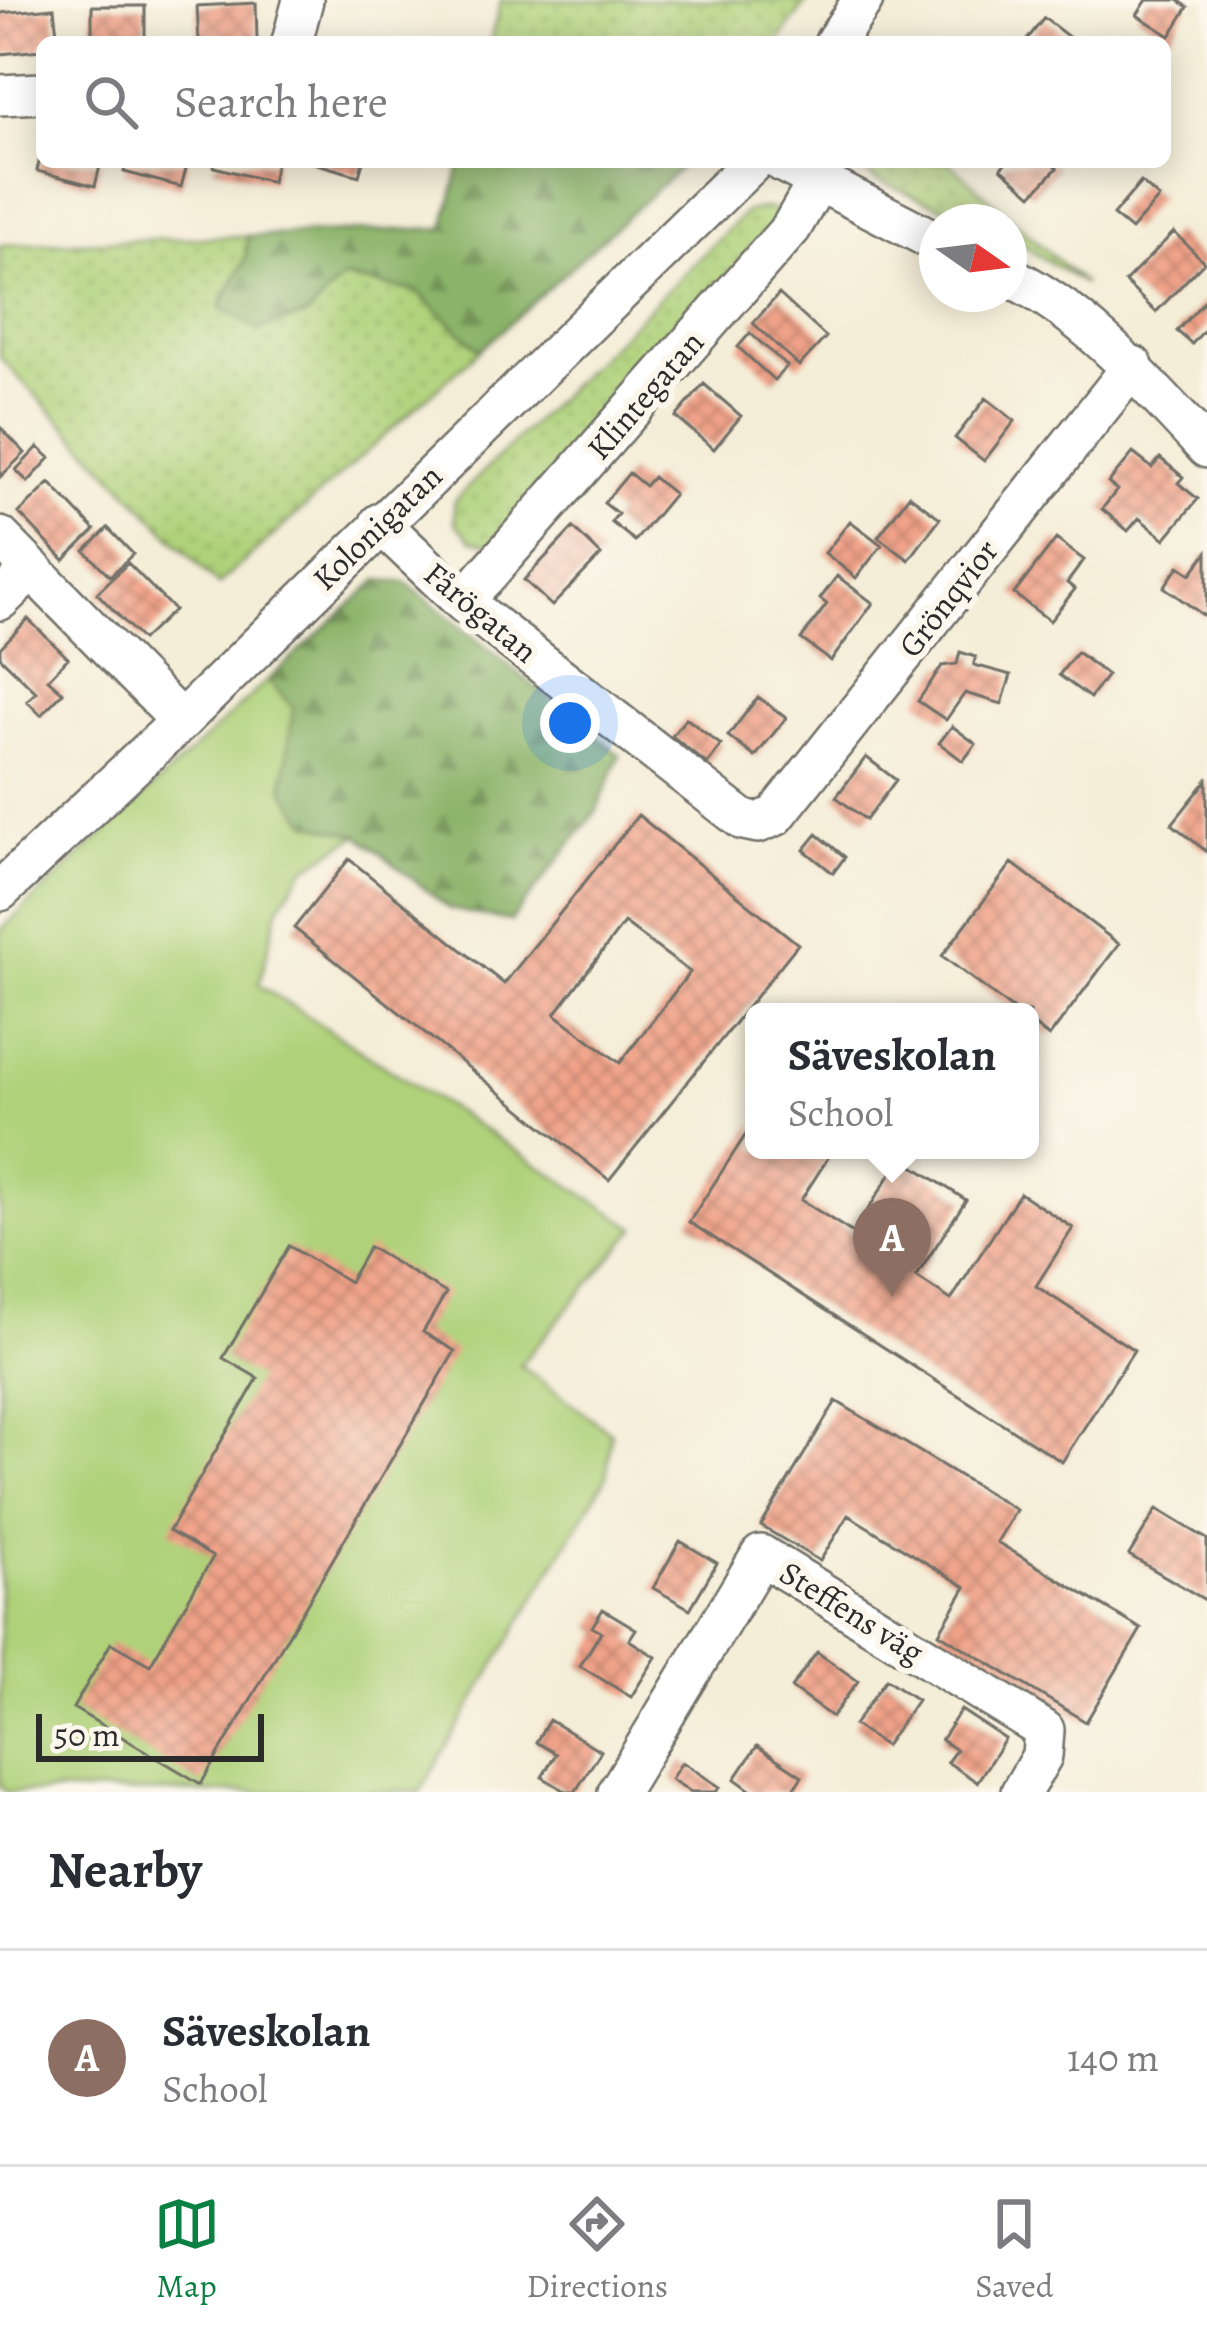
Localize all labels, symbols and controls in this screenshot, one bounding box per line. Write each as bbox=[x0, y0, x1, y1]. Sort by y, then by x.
search box bbox=[36, 36, 1171, 168]
icon: search bbox=[78, 69, 144, 135]
text: Search here bbox=[174, 71, 388, 133]
north arrow bbox=[919, 204, 1027, 312]
street label: Klintegatan bbox=[576, 321, 714, 469]
street label: Kolonigatan bbox=[302, 454, 452, 600]
street label: Grönqvior bbox=[888, 530, 1008, 666]
street label: Fårögatan bbox=[415, 551, 547, 673]
your location bbox=[540, 693, 600, 753]
popup bbox=[745, 1003, 1039, 1159]
text: Säveskolan bbox=[788, 1024, 996, 1086]
text: School bbox=[788, 1086, 893, 1139]
pin: A bbox=[853, 1198, 931, 1297]
street label: Steffens väg bbox=[771, 1550, 933, 1674]
scale bar bbox=[36, 1708, 264, 1761]
text: 50 m bbox=[54, 1712, 120, 1757]
text: Nearby bbox=[48, 1835, 202, 1905]
text: Säveskolan bbox=[162, 2000, 371, 2062]
text: A bbox=[75, 2031, 99, 2084]
text: 140 m bbox=[1067, 2031, 1159, 2084]
text: School bbox=[162, 2062, 268, 2115]
tab: Map bbox=[154, 2191, 220, 2308]
tab: Directions bbox=[527, 2191, 668, 2308]
tab: Saved bbox=[975, 2191, 1053, 2308]

